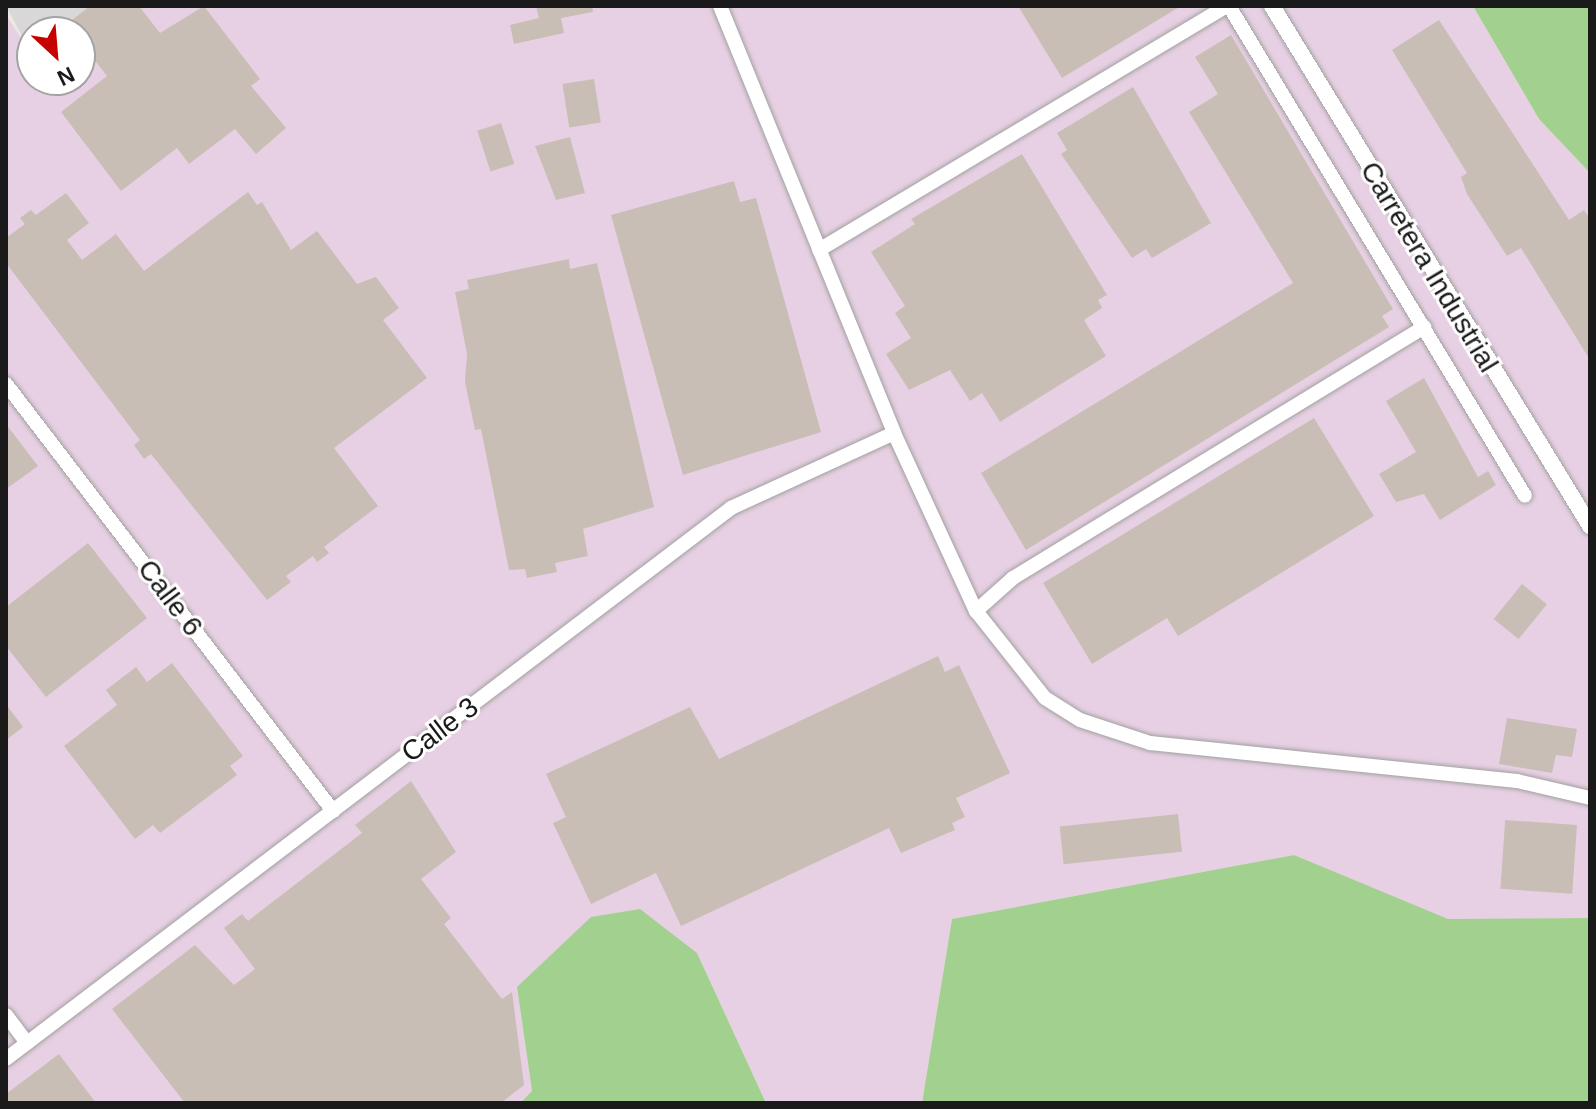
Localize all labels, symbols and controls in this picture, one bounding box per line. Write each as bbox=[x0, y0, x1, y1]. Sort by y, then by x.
north arrow bbox=[16, 16, 96, 96]
text: N bbox=[53, 62, 78, 91]
street label: Carretera Industrial bbox=[1353, 156, 1505, 378]
street label: Calle 6 bbox=[130, 553, 210, 643]
street label: Calle 3 bbox=[395, 690, 485, 770]

